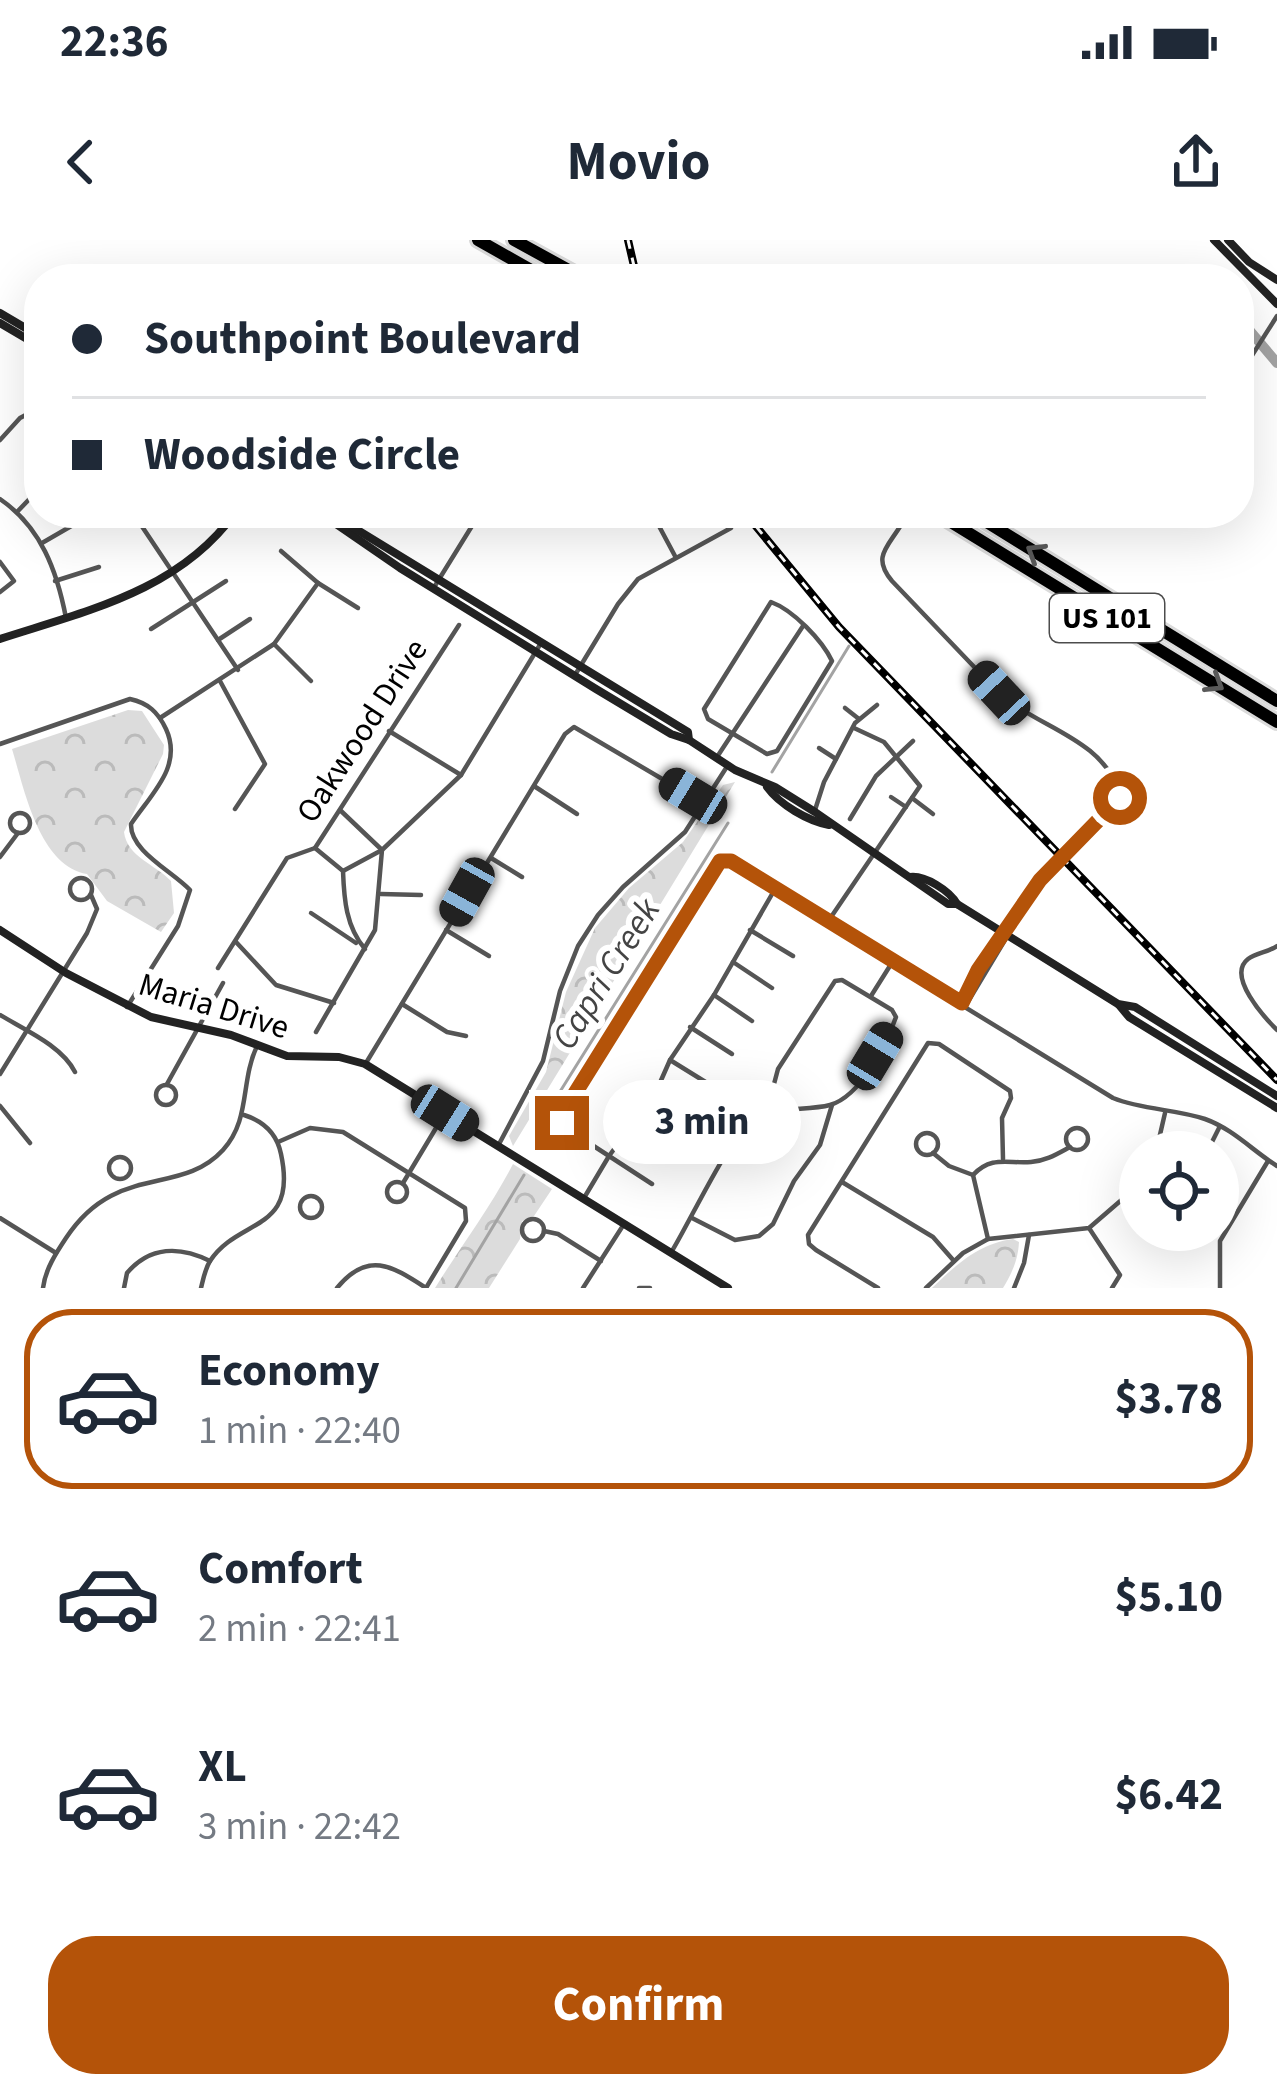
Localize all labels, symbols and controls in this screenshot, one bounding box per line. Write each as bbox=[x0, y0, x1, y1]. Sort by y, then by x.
text: 22:36 bbox=[60, 10, 169, 74]
text: Movio bbox=[567, 124, 710, 201]
icon: back bbox=[48, 129, 114, 195]
icon: share bbox=[1163, 129, 1229, 195]
text: Southpoint Boulevard bbox=[144, 307, 581, 371]
text: Woodside Circle bbox=[144, 423, 460, 487]
one-way arrow bbox=[1026, 544, 1048, 566]
road number: US 101 bbox=[1050, 594, 1164, 642]
street label: Oakwood Drive bbox=[285, 630, 439, 832]
car bbox=[961, 654, 1037, 732]
one-way arrow bbox=[1202, 670, 1224, 692]
car bbox=[653, 762, 733, 830]
route start bbox=[1093, 771, 1147, 825]
car bbox=[434, 852, 500, 932]
water label: Capri Creek bbox=[539, 888, 673, 1060]
street label: Maria Drive bbox=[133, 961, 295, 1051]
car bbox=[841, 1016, 909, 1096]
car bbox=[405, 1079, 485, 1147]
callout: 3 min bbox=[604, 1081, 802, 1165]
text: 3 min bbox=[655, 1094, 749, 1150]
route end bbox=[535, 1096, 589, 1150]
map controls bbox=[1119, 1131, 1239, 1251]
button: locate bbox=[1119, 1131, 1239, 1251]
text: Economy bbox=[198, 1339, 380, 1403]
icon: car bbox=[54, 1345, 162, 1453]
text: $3.78 bbox=[1114, 1367, 1223, 1431]
text: 1 min · 22:40 bbox=[198, 1403, 401, 1459]
text: Comfort bbox=[198, 1537, 363, 1601]
icon: car bbox=[54, 1543, 162, 1651]
text: $5.10 bbox=[1114, 1565, 1223, 1629]
text: 2 min · 22:41 bbox=[198, 1601, 401, 1657]
text: XL bbox=[198, 1735, 247, 1799]
icon: car bbox=[54, 1741, 162, 1849]
text: $6.42 bbox=[1114, 1763, 1223, 1827]
text: 3 min · 22:42 bbox=[198, 1799, 401, 1855]
button: Confirm bbox=[48, 1936, 1229, 2074]

